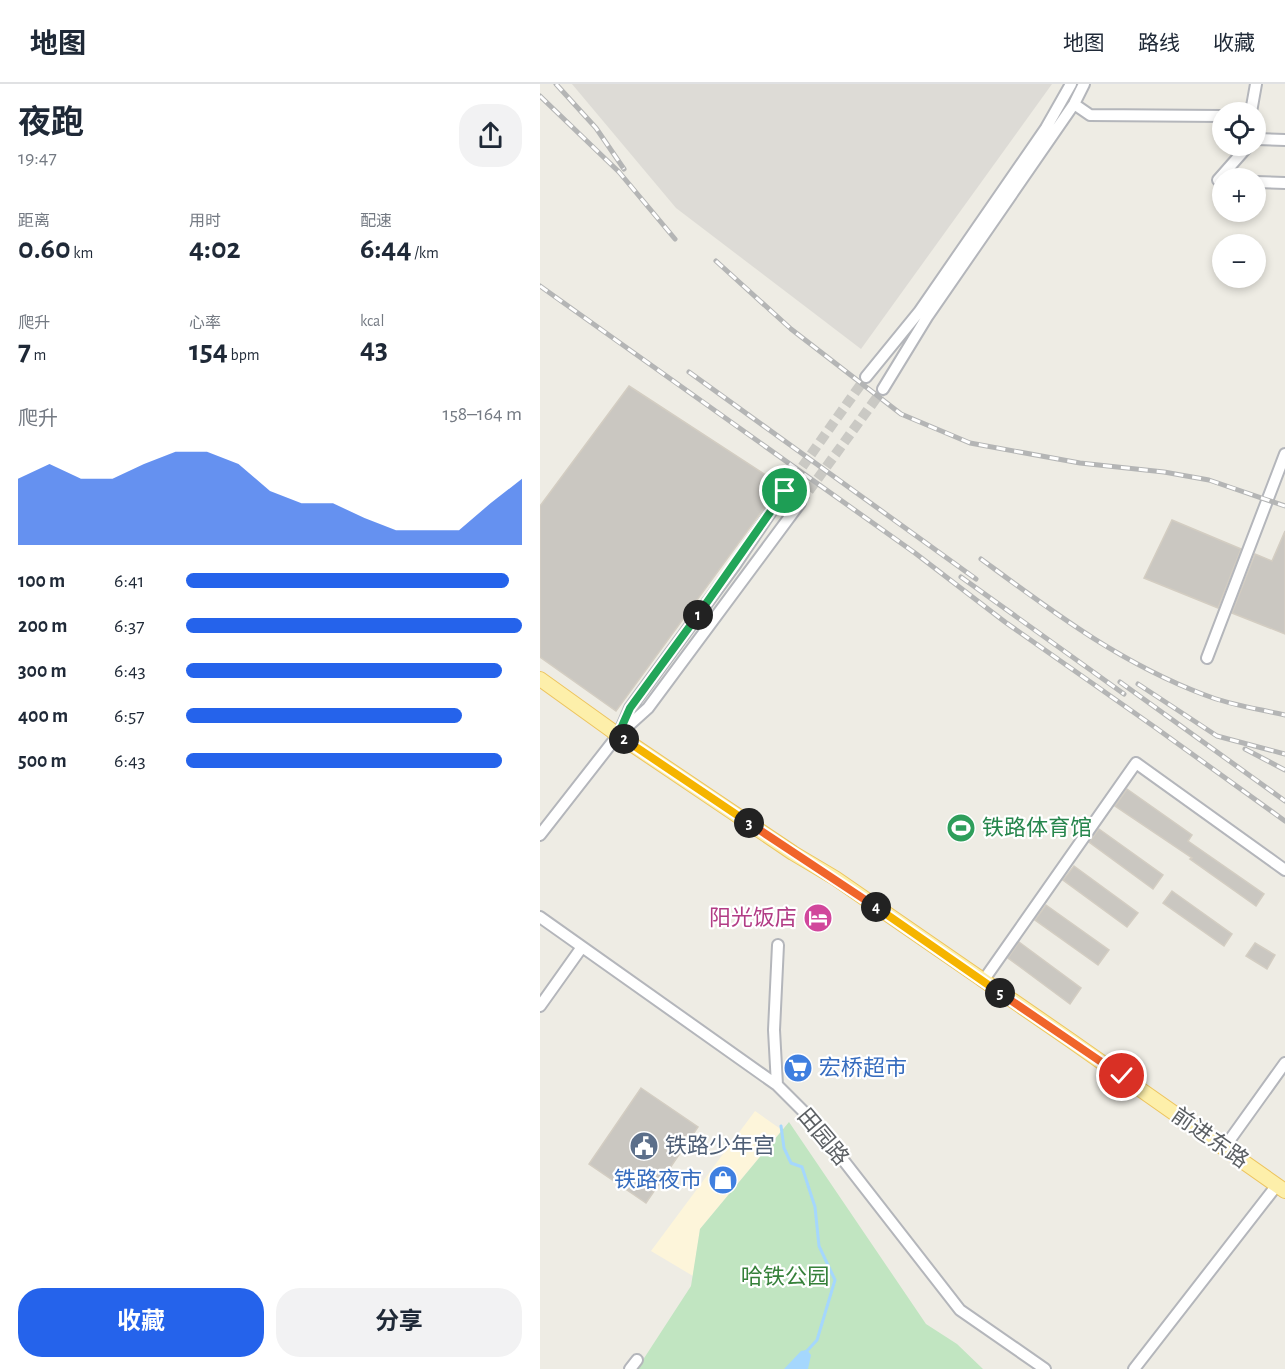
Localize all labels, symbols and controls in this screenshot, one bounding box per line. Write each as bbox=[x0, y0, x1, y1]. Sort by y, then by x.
text: 地图 bbox=[30, 31, 86, 59]
text: 地图 bbox=[1063, 33, 1105, 54]
text: 路线 bbox=[1138, 33, 1180, 54]
text: 收藏 bbox=[1213, 33, 1255, 54]
map controls bbox=[1212, 102, 1266, 288]
button: locate bbox=[1212, 102, 1266, 156]
button: share bbox=[459, 104, 522, 167]
text: 夜跑 bbox=[18, 107, 84, 140]
text: 19:47 bbox=[18, 148, 57, 168]
button: + bbox=[1212, 168, 1266, 222]
text: 距离 bbox=[18, 213, 50, 229]
text: 用时 bbox=[189, 213, 221, 229]
text: 配速 bbox=[360, 213, 392, 229]
text: 0.60 bbox=[18, 234, 71, 264]
text: 4:02 bbox=[189, 234, 241, 264]
text: 6:44 bbox=[360, 234, 412, 264]
button: − bbox=[1212, 234, 1266, 288]
text: km bbox=[71, 245, 93, 261]
text: /km bbox=[412, 245, 439, 261]
text: kcal bbox=[360, 313, 384, 329]
text: 爬升 bbox=[18, 315, 50, 331]
text: 心率 bbox=[189, 315, 221, 331]
text: 43 bbox=[360, 334, 388, 364]
text: 7 bbox=[18, 336, 31, 366]
text: 154 bbox=[189, 336, 228, 366]
text: m bbox=[31, 347, 46, 363]
text: bpm bbox=[228, 347, 260, 363]
text: 158–164 m bbox=[443, 404, 522, 424]
text: 爬升 bbox=[18, 409, 58, 429]
pin bbox=[759, 465, 810, 516]
icon: arrive bbox=[768, 474, 801, 507]
text: 100 m bbox=[18, 571, 65, 591]
text: 6:41 bbox=[114, 571, 144, 591]
pin: 1 bbox=[683, 600, 713, 630]
text: 1 bbox=[695, 607, 701, 623]
text: 200 m bbox=[18, 616, 67, 636]
text: 6:37 bbox=[114, 616, 145, 636]
text: 300 m bbox=[18, 661, 67, 681]
text: 6:43 bbox=[114, 661, 146, 681]
text: 400 m bbox=[18, 706, 68, 726]
text: 6:57 bbox=[114, 706, 145, 726]
pin: 2 bbox=[609, 724, 639, 754]
text: 2 bbox=[620, 731, 628, 747]
text: 500 m bbox=[18, 751, 67, 771]
text: 6:43 bbox=[114, 751, 146, 771]
pin: 3 bbox=[734, 808, 764, 838]
sports icon: 铁路体育馆 bbox=[945, 812, 977, 844]
text: 3 bbox=[746, 815, 752, 831]
place label: 铁路体育馆 bbox=[982, 816, 1092, 839]
pin: 4 bbox=[861, 892, 891, 922]
text: 4 bbox=[872, 899, 880, 915]
hotel icon: 阳光饭店 bbox=[802, 902, 834, 934]
place label: 阳光饭店 bbox=[709, 906, 797, 929]
pin: 5 bbox=[985, 978, 1015, 1008]
text: 5 bbox=[997, 985, 1003, 1001]
pin bbox=[1096, 1050, 1147, 1101]
supermarket icon: 宏桥超市 bbox=[782, 1052, 814, 1084]
place label: 宏桥超市 bbox=[819, 1056, 907, 1079]
icon: check bbox=[1105, 1059, 1138, 1092]
street label: 前进东路 bbox=[1168, 1103, 1253, 1172]
street label: 田园路 bbox=[793, 1104, 853, 1169]
public building icon: 铁路少年宫 bbox=[628, 1130, 660, 1162]
place label: 铁路少年宫 bbox=[665, 1134, 775, 1157]
shop icon: 铁路夜市 bbox=[707, 1164, 739, 1196]
place label: 铁路夜市 bbox=[614, 1168, 702, 1191]
park label: 哈铁公园 bbox=[741, 1265, 829, 1288]
button: 收藏 bbox=[18, 1288, 264, 1357]
button: 分享 bbox=[276, 1288, 522, 1357]

